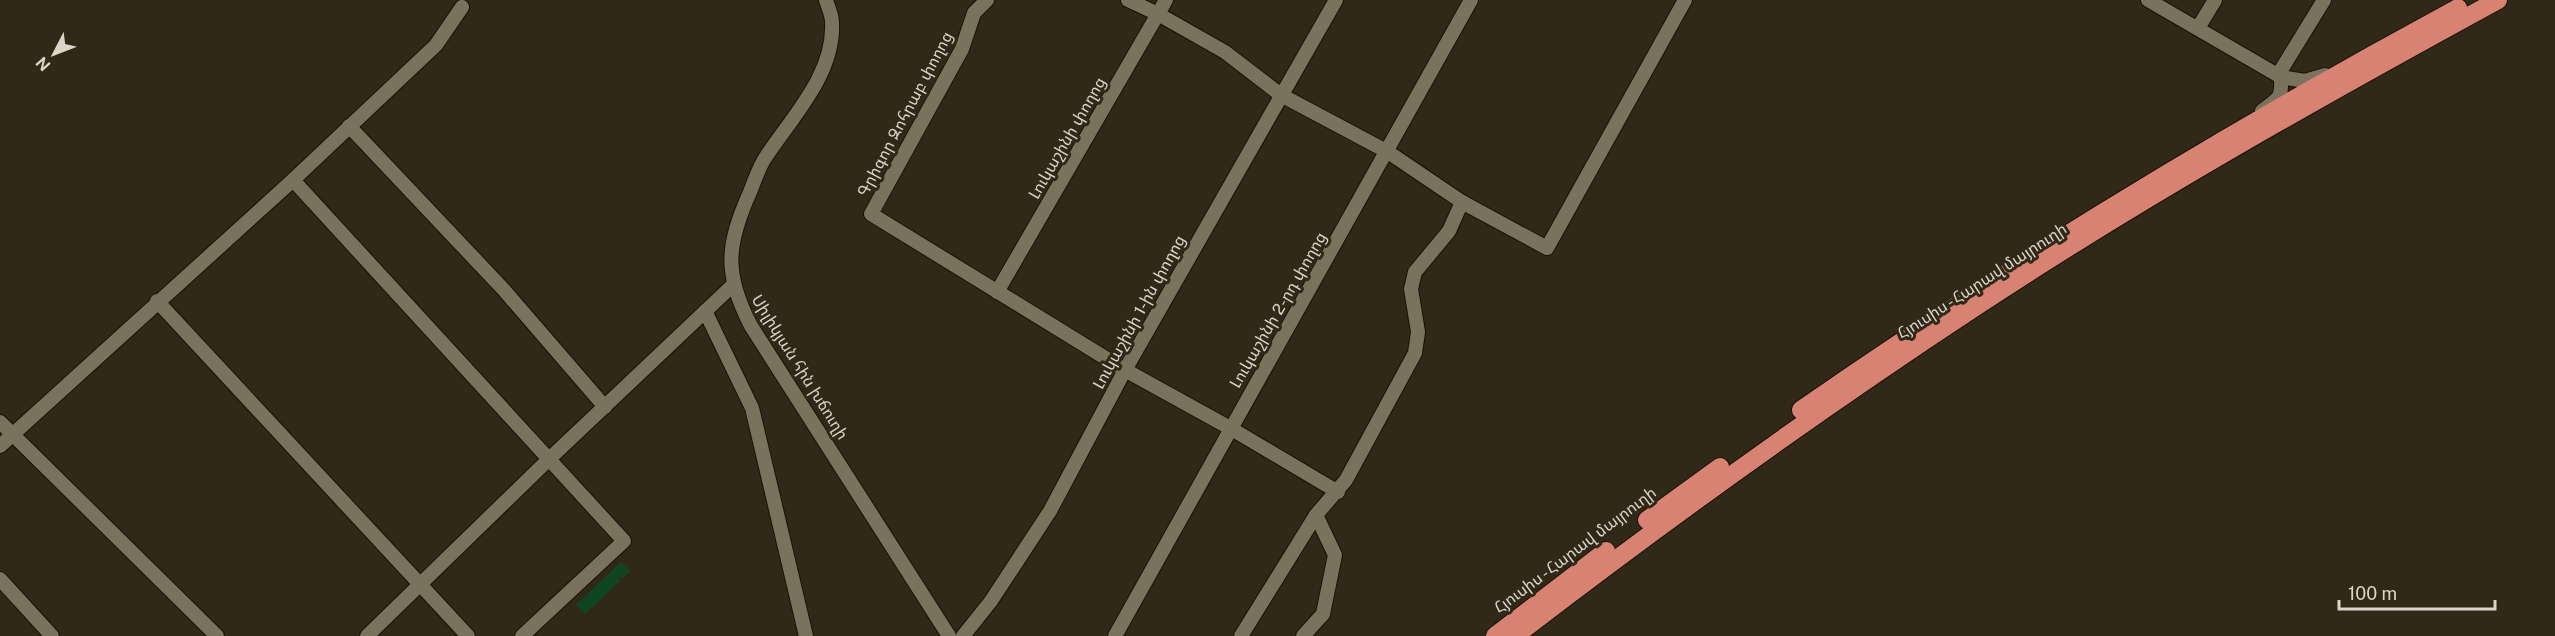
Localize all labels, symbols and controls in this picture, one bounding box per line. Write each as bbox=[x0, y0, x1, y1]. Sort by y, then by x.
north arrow bbox=[24, 24, 84, 84]
street label: Գրիգոր Զոհրաբ փողոց bbox=[853, 28, 957, 200]
text: N bbox=[32, 53, 54, 75]
street label: Լուկաշինի փողոց bbox=[1024, 74, 1110, 202]
street label: Հյուսիս - Հարավ մայրուղի bbox=[1894, 219, 2070, 343]
street label: Լուկաշինի 2-րդ փողոց bbox=[1226, 229, 1330, 391]
street label: Լուկաշինի 1-ին փողոց bbox=[1089, 232, 1189, 392]
street label: Սիլիկյան հին խճուղի bbox=[748, 291, 852, 443]
street label: Հյուսիս - Հարավ մայրուղի bbox=[1490, 483, 1660, 617]
scale bar bbox=[2339, 573, 2495, 611]
text: 100 m bbox=[2348, 583, 2397, 604]

